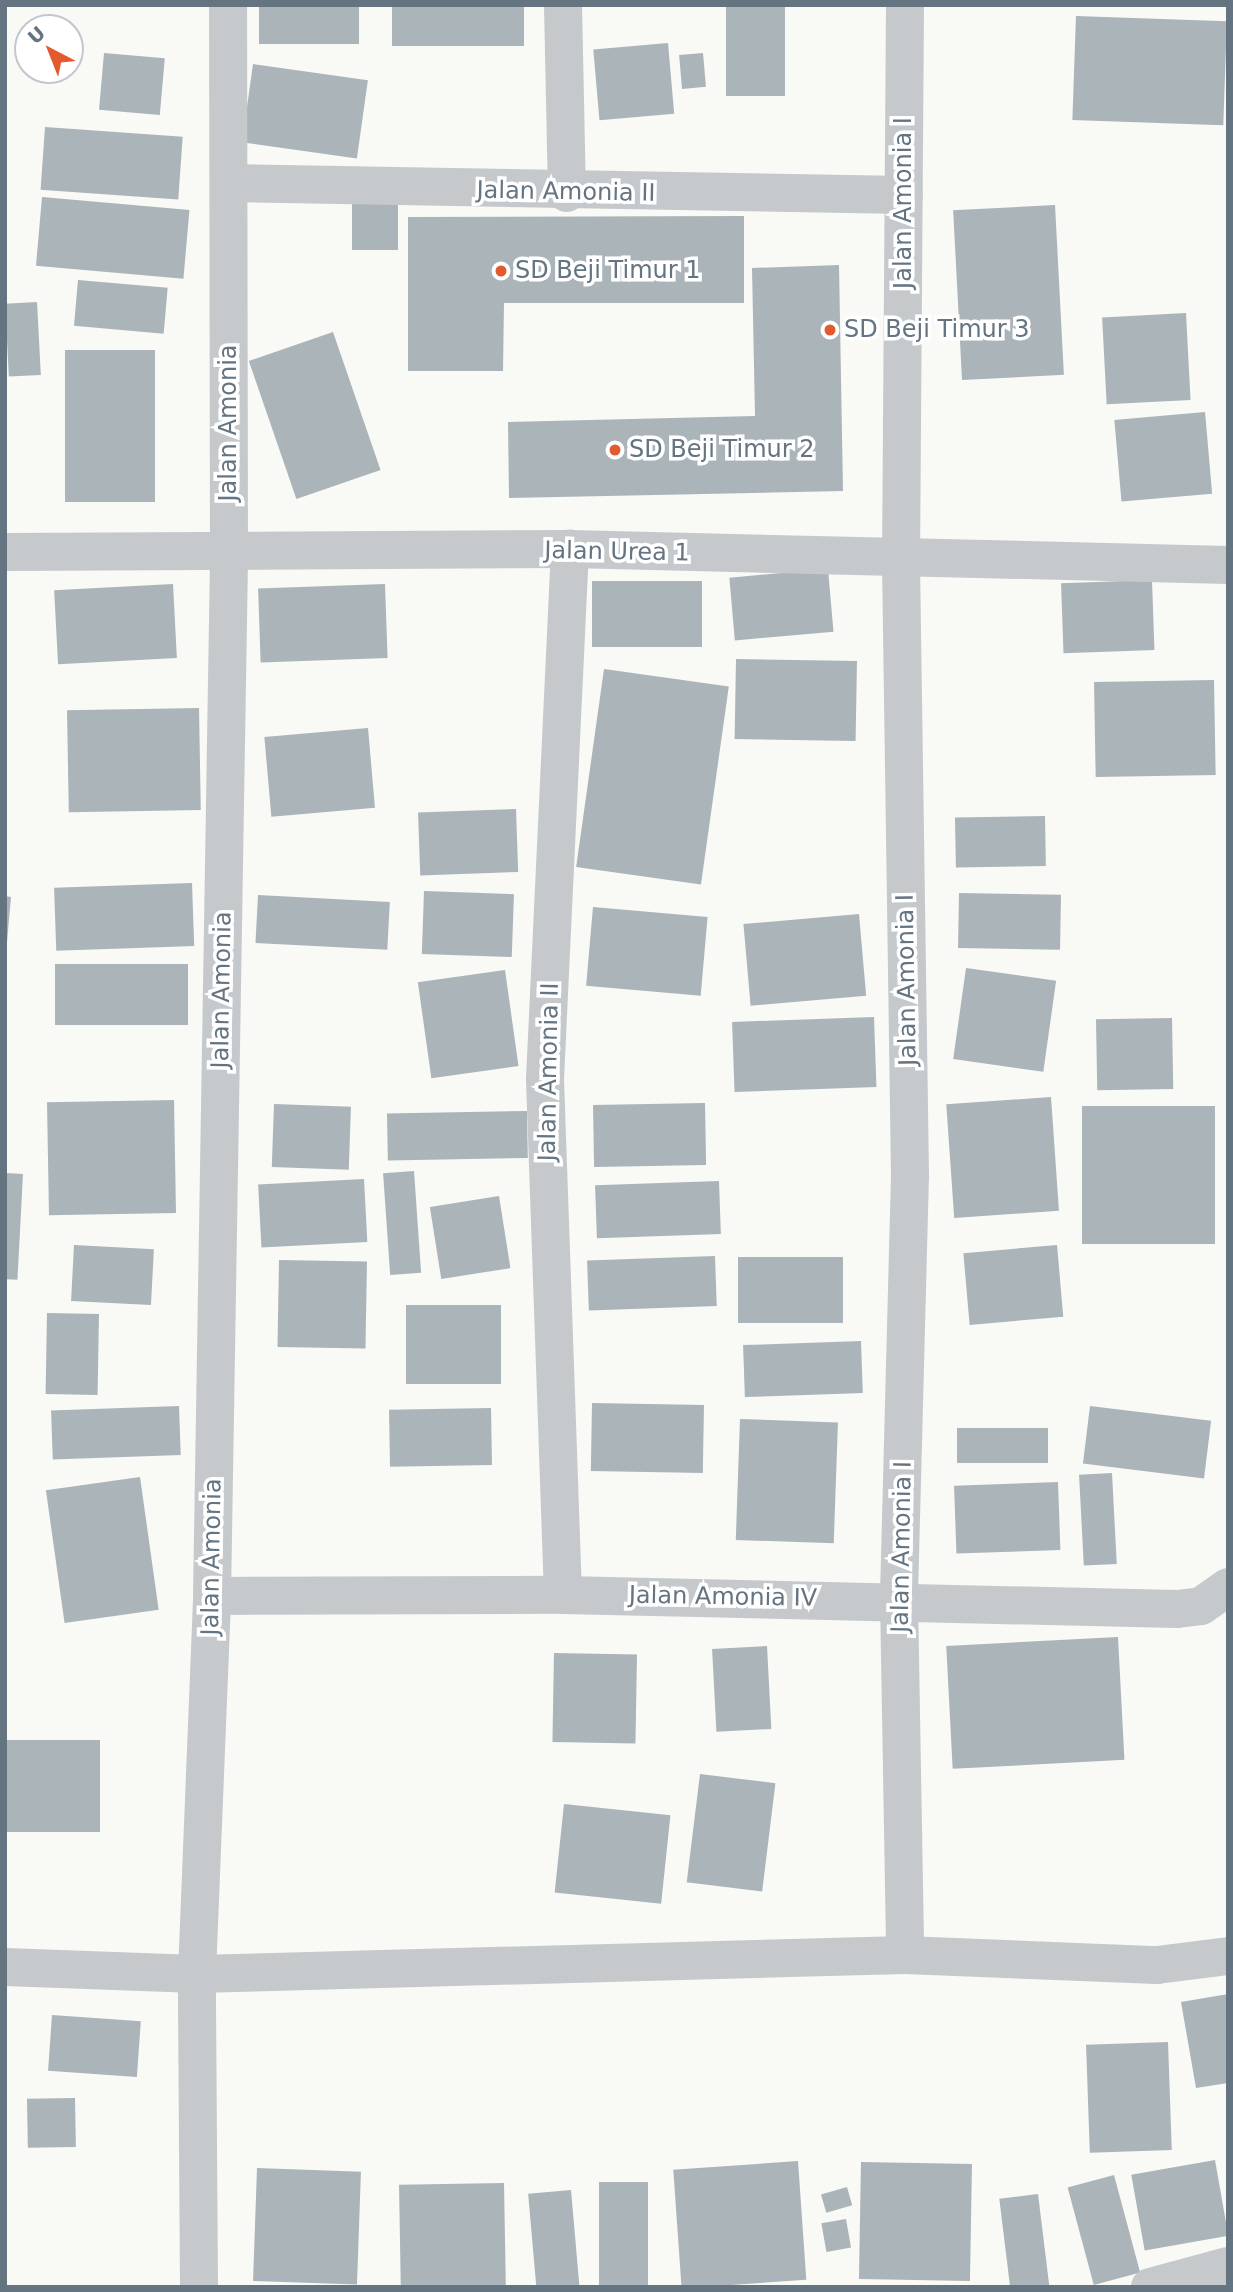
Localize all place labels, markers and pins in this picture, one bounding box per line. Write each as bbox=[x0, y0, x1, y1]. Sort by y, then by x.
place label: SD Beji Timur 1 bbox=[515, 257, 700, 285]
marker: SD Beji Timur 1 bbox=[493, 263, 509, 279]
place label: SD Beji Timur 3 bbox=[844, 316, 1029, 344]
marker: SD Beji Timur 3 bbox=[822, 322, 838, 338]
place label: SD Beji Timur 2 bbox=[629, 436, 814, 464]
marker: SD Beji Timur 2 bbox=[607, 442, 623, 458]

